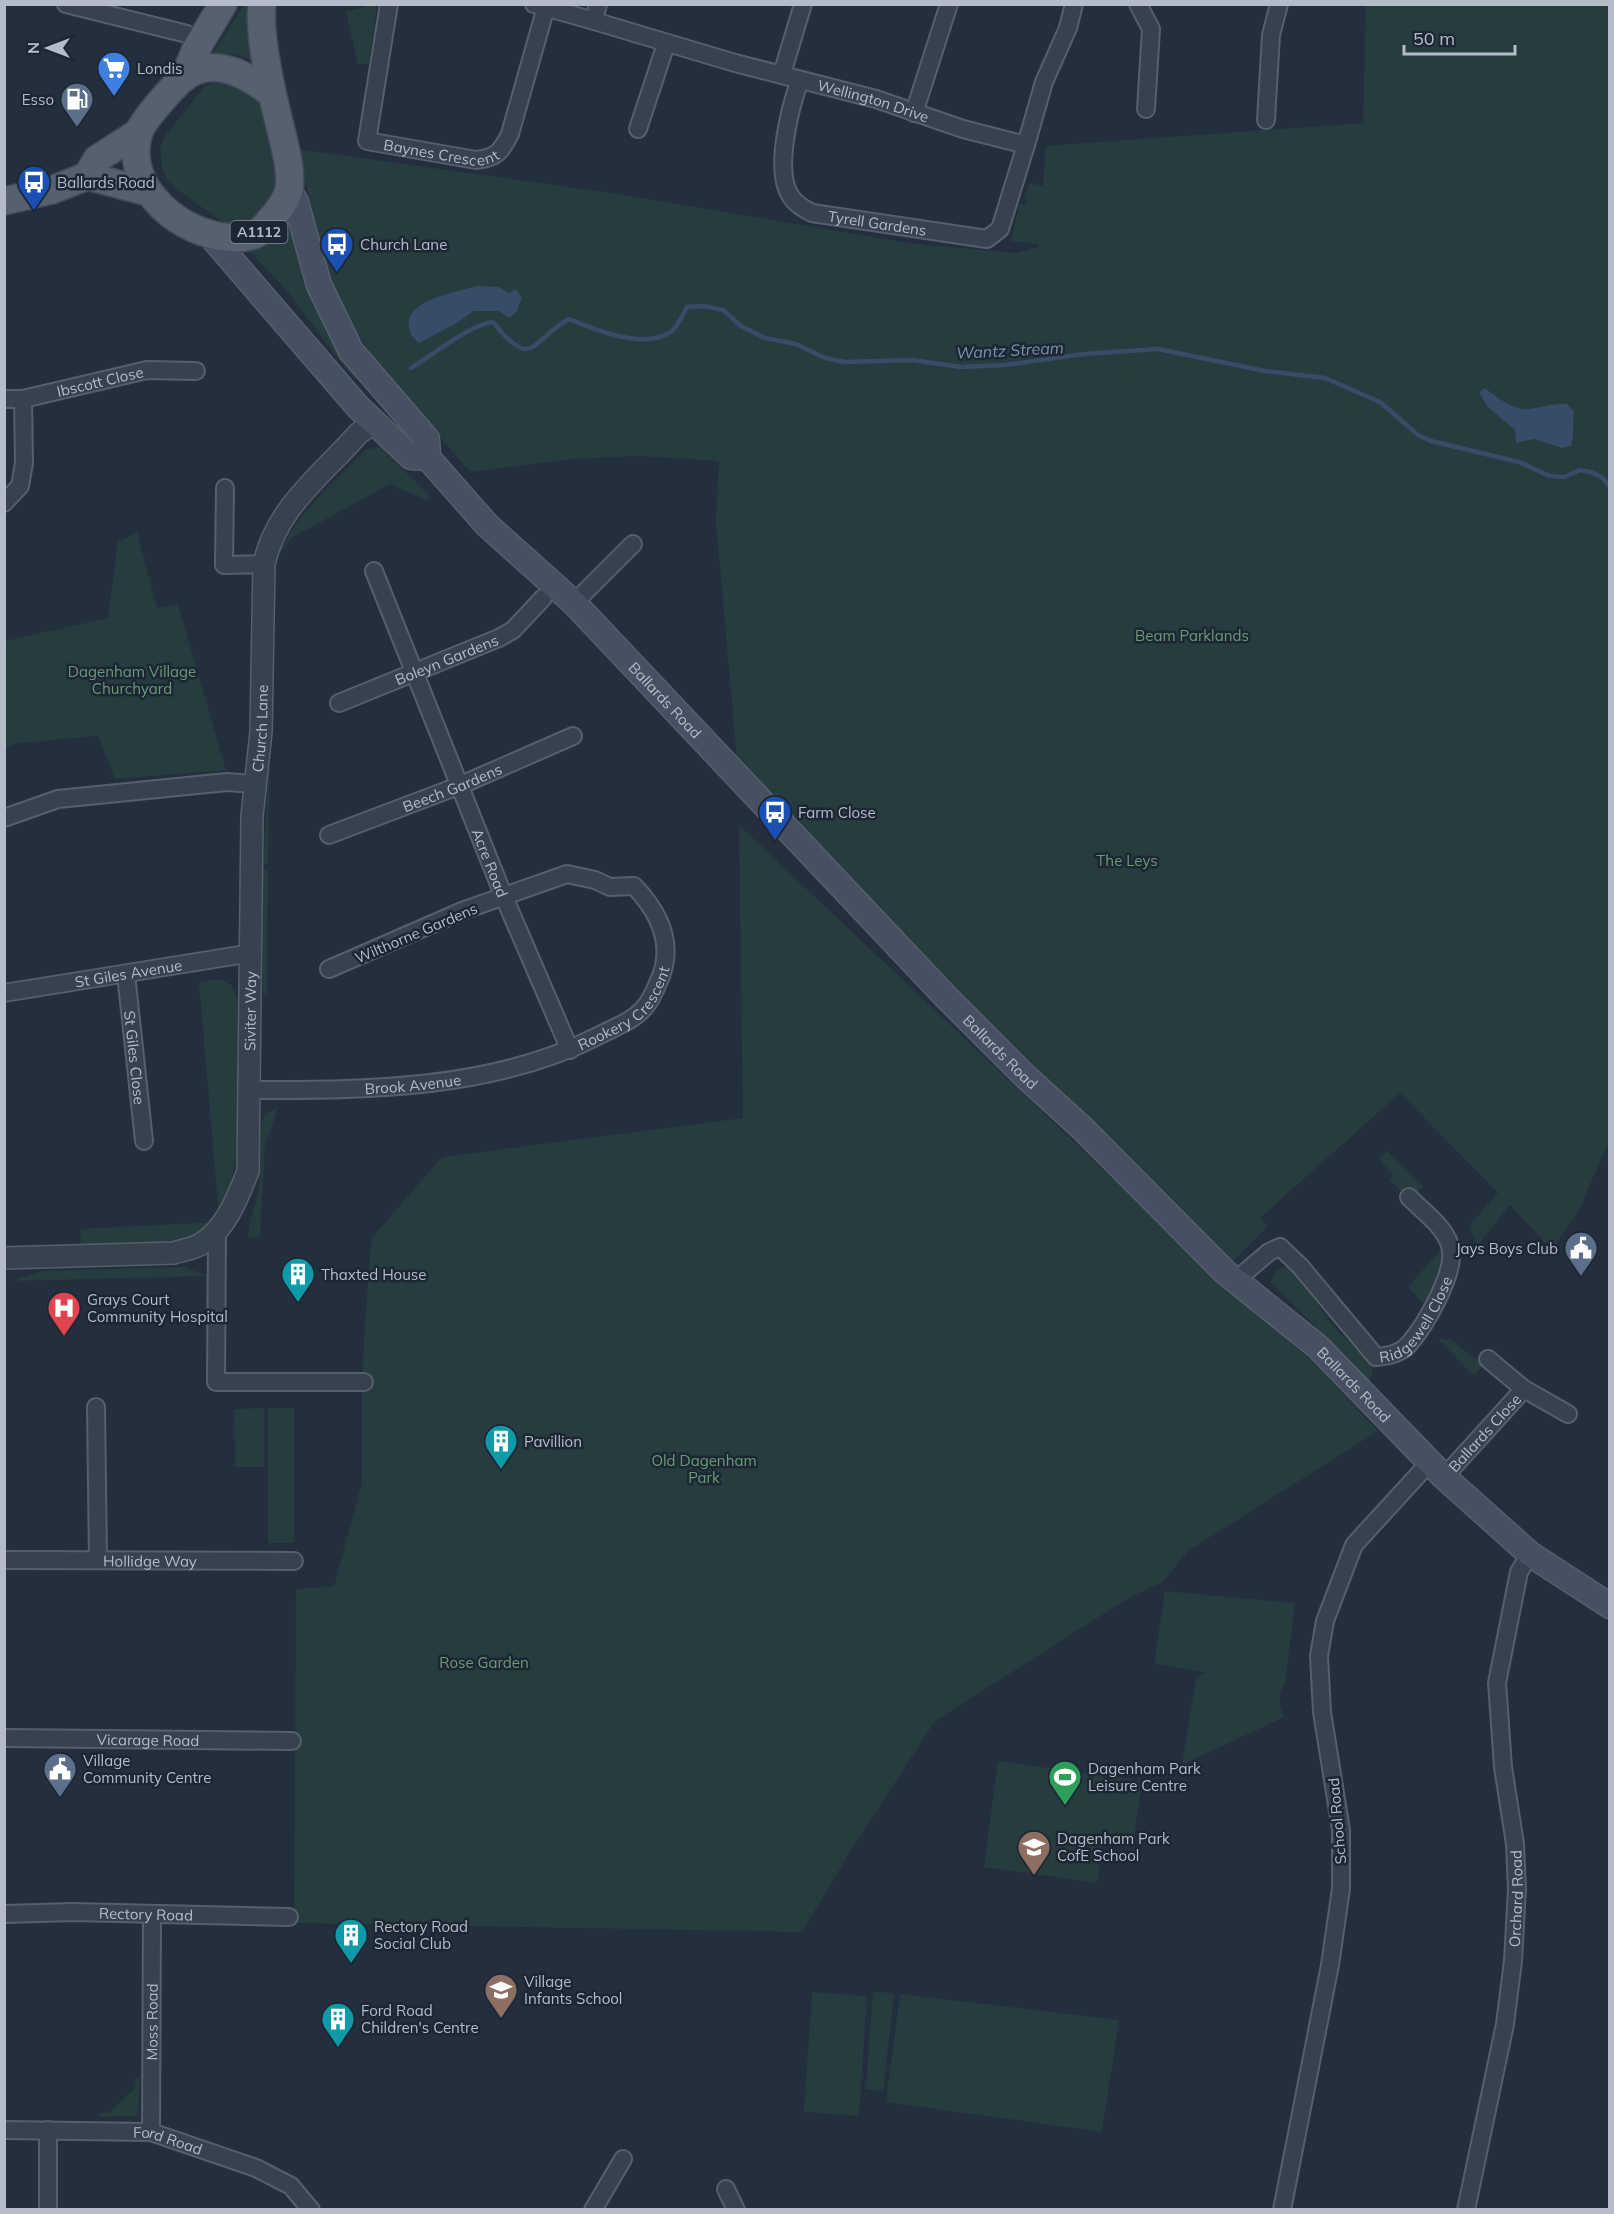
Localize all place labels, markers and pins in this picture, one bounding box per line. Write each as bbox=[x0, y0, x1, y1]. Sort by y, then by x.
supermarket icon: Londis bbox=[96, 50, 132, 97]
place label: Londis bbox=[137, 59, 182, 78]
fuel station icon: Esso bbox=[59, 81, 95, 128]
place label: Esso bbox=[22, 90, 54, 109]
bus stop icon: Ballards Road bbox=[16, 164, 52, 211]
place label: Ballards Road bbox=[57, 173, 155, 192]
bus stop icon: Church Lane bbox=[319, 226, 355, 273]
place label: Church Lane bbox=[360, 235, 447, 254]
bus stop icon: Farm Close bbox=[757, 794, 793, 841]
place label: Farm Close bbox=[798, 803, 876, 822]
public building icon: Jays Boys Club bbox=[1563, 1230, 1599, 1277]
place label: Jays Boys Club bbox=[1456, 1239, 1558, 1258]
building icon: Thaxted House bbox=[280, 1256, 316, 1303]
place label: Thaxted House bbox=[321, 1265, 426, 1284]
hospital icon: Grays Court Community Hospital bbox=[46, 1290, 82, 1337]
place label: Grays Court Community Hospital bbox=[87, 1290, 228, 1326]
building icon: Pavillion bbox=[483, 1423, 519, 1470]
place label: Pavillion bbox=[524, 1432, 582, 1451]
public building icon: Village Community Centre bbox=[42, 1751, 78, 1798]
place label: Village Community Centre bbox=[83, 1751, 211, 1787]
sports icon: Dagenham Park Leisure Centre bbox=[1047, 1759, 1083, 1806]
place label: Dagenham Park Leisure Centre bbox=[1088, 1759, 1201, 1795]
school or university icon: Dagenham Park CofE School bbox=[1016, 1829, 1052, 1876]
place label: Dagenham Park CofE School bbox=[1057, 1829, 1170, 1865]
building icon: Rectory Road Social Club bbox=[333, 1917, 369, 1964]
place label: Rectory Road Social Club bbox=[374, 1917, 468, 1953]
school or university icon: Village Infants School bbox=[483, 1972, 519, 2019]
place label: Village Infants School bbox=[524, 1972, 622, 2008]
building icon: Ford Road Children's Centre bbox=[320, 2001, 356, 2048]
place label: Ford Road Children's Centre bbox=[361, 2001, 479, 2037]

